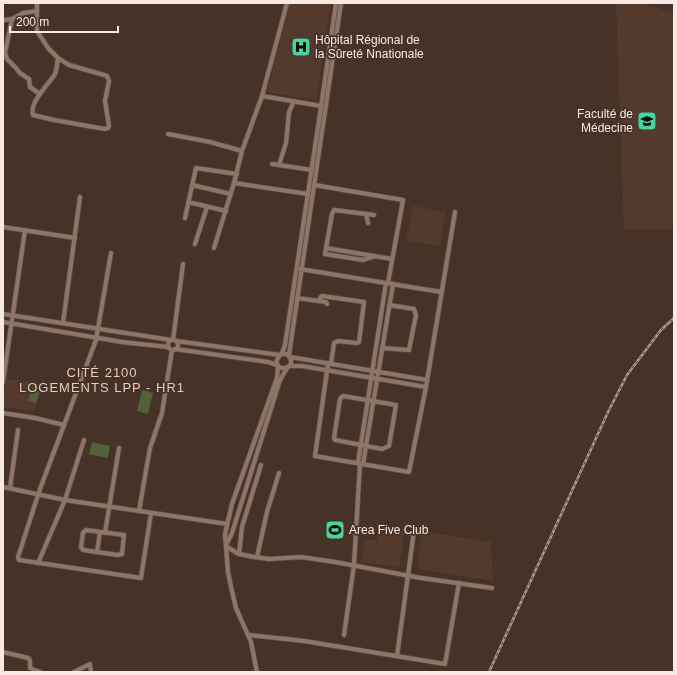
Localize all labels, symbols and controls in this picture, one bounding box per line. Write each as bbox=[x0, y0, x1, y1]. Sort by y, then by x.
scale bar bbox=[10, 8, 118, 34]
text: 200 m bbox=[16, 15, 49, 29]
place label: Hôpital Régional de la Sûreté Nnationale bbox=[315, 33, 424, 61]
hospital icon: Hôpital Régional de la Sûreté Nnationale bbox=[290, 36, 312, 58]
place label: Faculté de Médecine bbox=[577, 107, 633, 135]
school or university icon: Faculté de Médecine bbox=[636, 110, 658, 132]
district label: CITÉ 2100 LOGEMENTS LPP - HR1 bbox=[19, 365, 185, 395]
sports icon: Area Five Club bbox=[324, 519, 346, 541]
place label: Area Five Club bbox=[349, 523, 429, 537]

